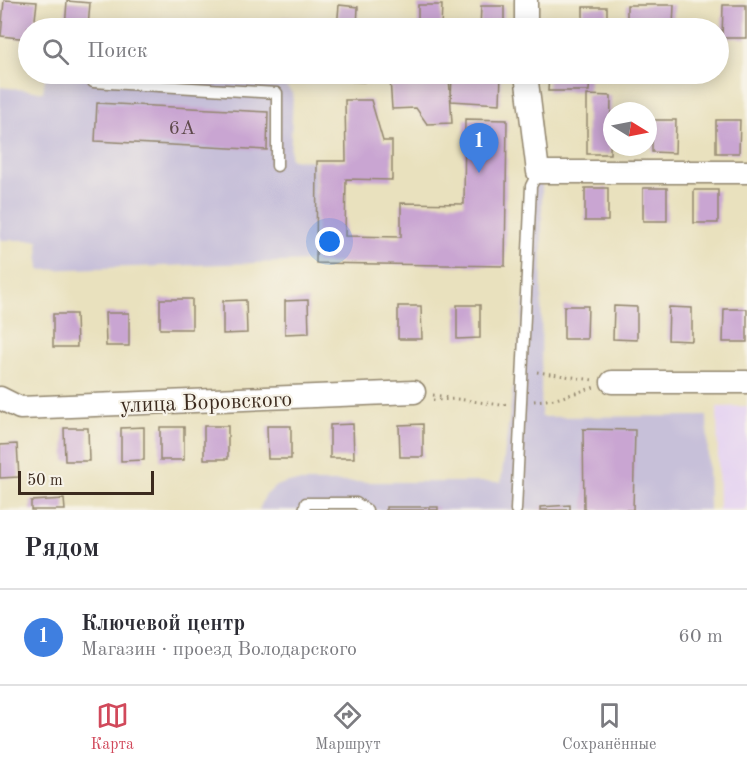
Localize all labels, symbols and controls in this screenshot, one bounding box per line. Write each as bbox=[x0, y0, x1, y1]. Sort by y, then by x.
search box bbox=[18, 18, 729, 84]
icon: search bbox=[39, 35, 72, 68]
text: Поиск bbox=[87, 40, 148, 62]
north arrow bbox=[603, 102, 657, 156]
house number: 6А bbox=[169, 119, 195, 139]
pin: 1 bbox=[460, 124, 498, 173]
your location bbox=[315, 227, 344, 256]
street label: улица Воровского bbox=[120, 389, 293, 417]
scale bar bbox=[18, 468, 154, 496]
text: 50 m bbox=[27, 473, 63, 489]
text: Рядом bbox=[24, 536, 99, 562]
text: Ключевой центр bbox=[81, 613, 245, 635]
text: 1 bbox=[38, 627, 49, 647]
text: 60 m bbox=[678, 627, 723, 647]
text: Магазин · проезд Володарского bbox=[81, 640, 357, 660]
tab: Карта bbox=[91, 699, 134, 755]
tab: Маршрут bbox=[315, 699, 381, 755]
tab: Сохранённые bbox=[562, 699, 656, 755]

